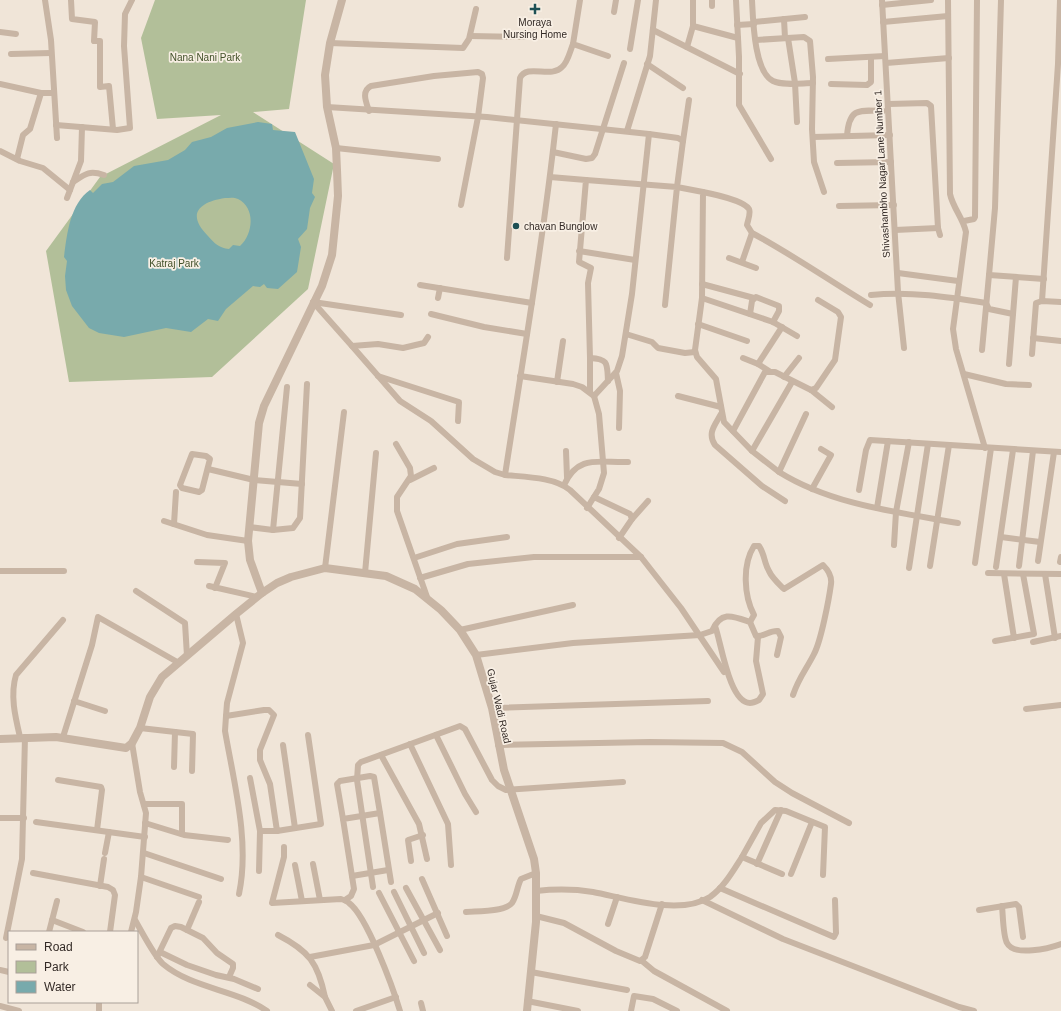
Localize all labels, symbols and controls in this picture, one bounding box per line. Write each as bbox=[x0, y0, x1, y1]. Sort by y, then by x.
marker: Moraya Nursing Home bbox=[529, 3, 541, 15]
place label: Moraya Nursing Home bbox=[503, 17, 567, 40]
park label: Nana Nani Park bbox=[170, 52, 241, 63]
street label: Shivashambho Nagar Lane Number 1 bbox=[872, 89, 892, 258]
marker: chavan Bunglow bbox=[511, 221, 521, 231]
place label: chavan Bunglow bbox=[524, 221, 598, 232]
park label: Katraj Park bbox=[149, 258, 200, 269]
street label: Gujar Wadi Road bbox=[485, 668, 513, 744]
legend bbox=[8, 931, 138, 1003]
text: Road bbox=[44, 940, 73, 954]
text: Park bbox=[44, 960, 70, 974]
text: Water bbox=[44, 980, 76, 994]

